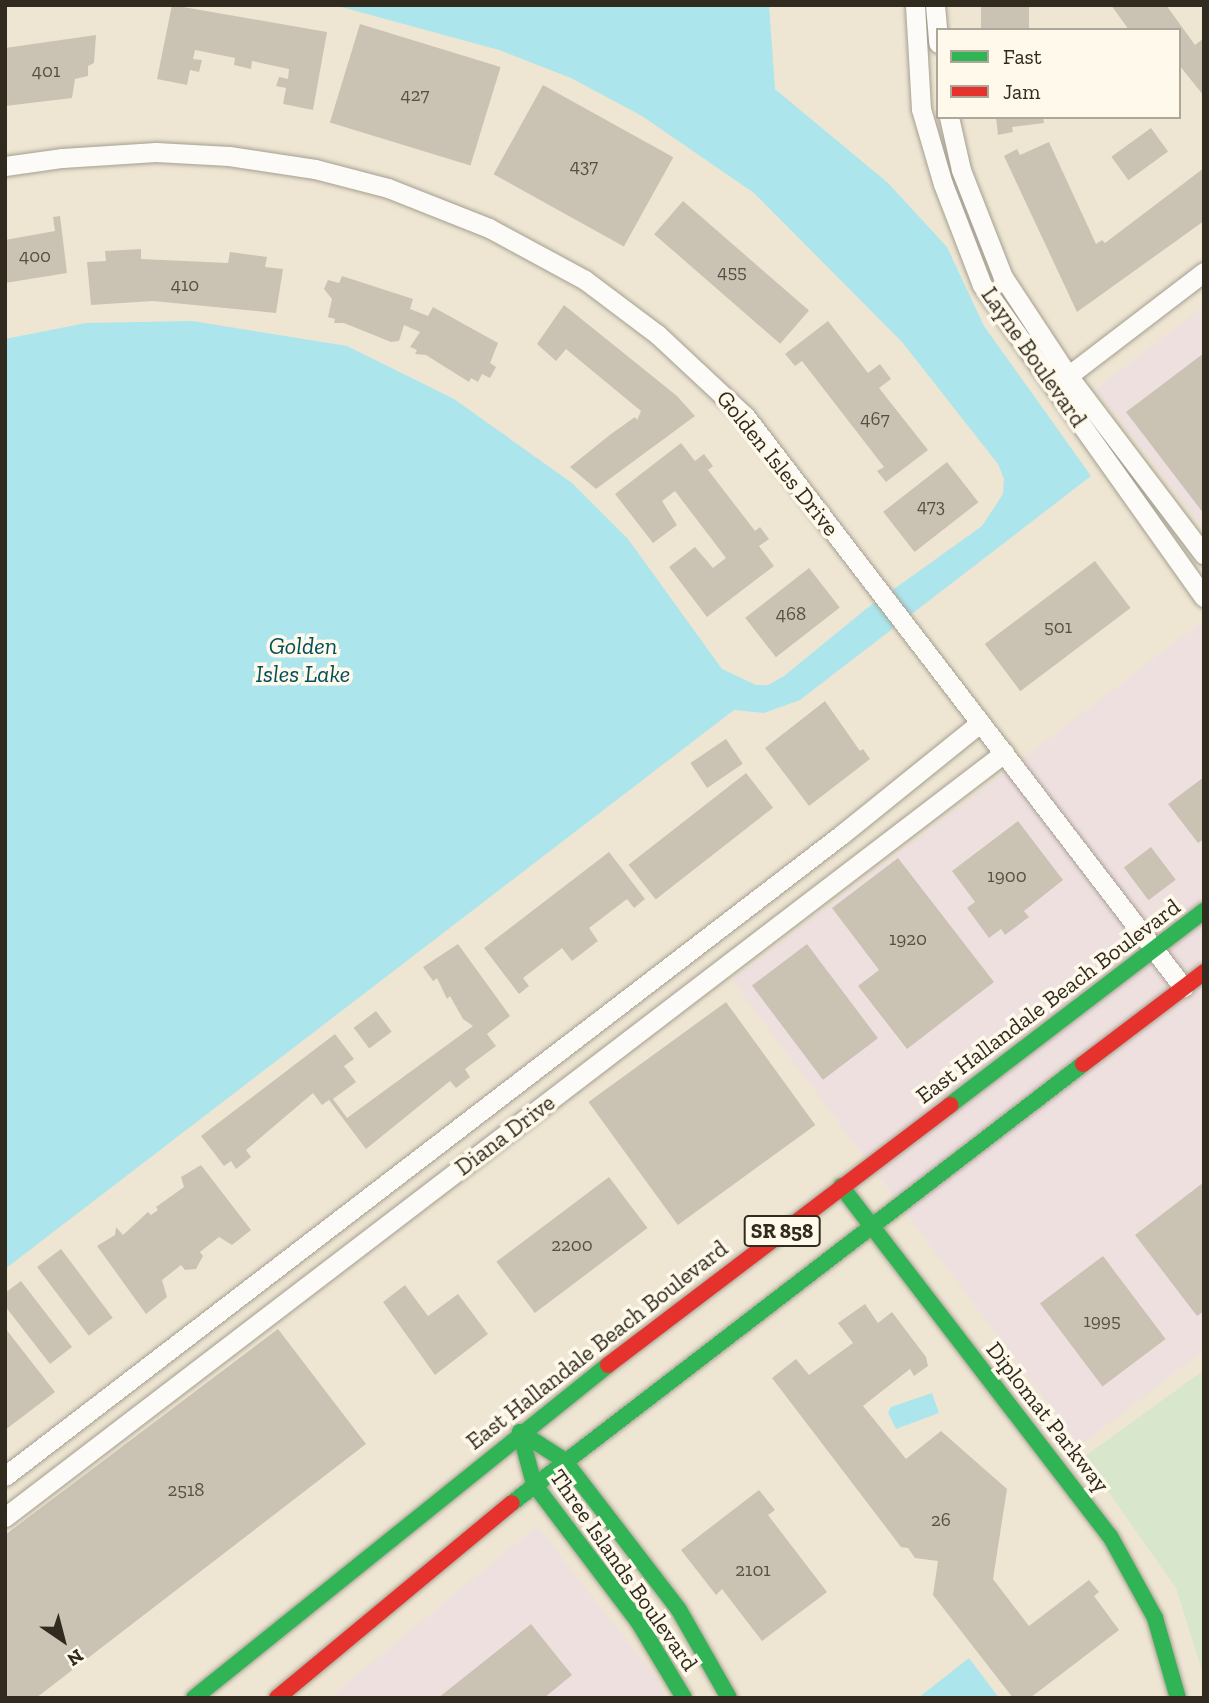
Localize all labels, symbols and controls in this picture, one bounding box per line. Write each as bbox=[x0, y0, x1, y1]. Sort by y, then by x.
legend bbox=[936, 28, 1181, 119]
text: Fast bbox=[1003, 44, 1042, 69]
house number: 401 bbox=[32, 60, 60, 82]
text: Jam bbox=[1003, 79, 1040, 104]
house number: 427 bbox=[401, 84, 429, 106]
house number: 437 bbox=[570, 155, 598, 177]
house number: 400 bbox=[19, 245, 51, 267]
house number: 455 bbox=[717, 261, 747, 283]
house number: 410 bbox=[171, 274, 199, 296]
street label: Layne Boulevard bbox=[976, 282, 1092, 432]
street label: Golden Isles Drive bbox=[711, 385, 845, 541]
house number: 467 bbox=[860, 408, 890, 430]
house number: 473 bbox=[917, 495, 945, 517]
house number: 468 bbox=[776, 603, 806, 625]
house number: 501 bbox=[1044, 616, 1072, 638]
water label: Golden Isles Lake bbox=[256, 632, 350, 688]
house number: 1900 bbox=[987, 865, 1027, 887]
street label: East Hallandale Beach Boulevard bbox=[910, 893, 1186, 1109]
house number: 1920 bbox=[889, 928, 927, 950]
street label: Diana Drive bbox=[450, 1089, 560, 1181]
road number: SR 858 bbox=[744, 1214, 820, 1248]
street label: East Hallandale Beach Boulevard bbox=[461, 1234, 733, 1456]
house number: 2200 bbox=[551, 1234, 593, 1256]
house number: 1995 bbox=[1083, 1310, 1121, 1332]
street label: Diplomat Parkway bbox=[981, 1336, 1115, 1498]
street label: Three Islands Boulevard bbox=[544, 1464, 704, 1676]
house number: 2518 bbox=[167, 1479, 205, 1501]
house number: 26 bbox=[931, 1509, 951, 1531]
house number: 2101 bbox=[735, 1559, 771, 1581]
north arrow bbox=[28, 1605, 98, 1675]
text: N bbox=[63, 1644, 88, 1671]

